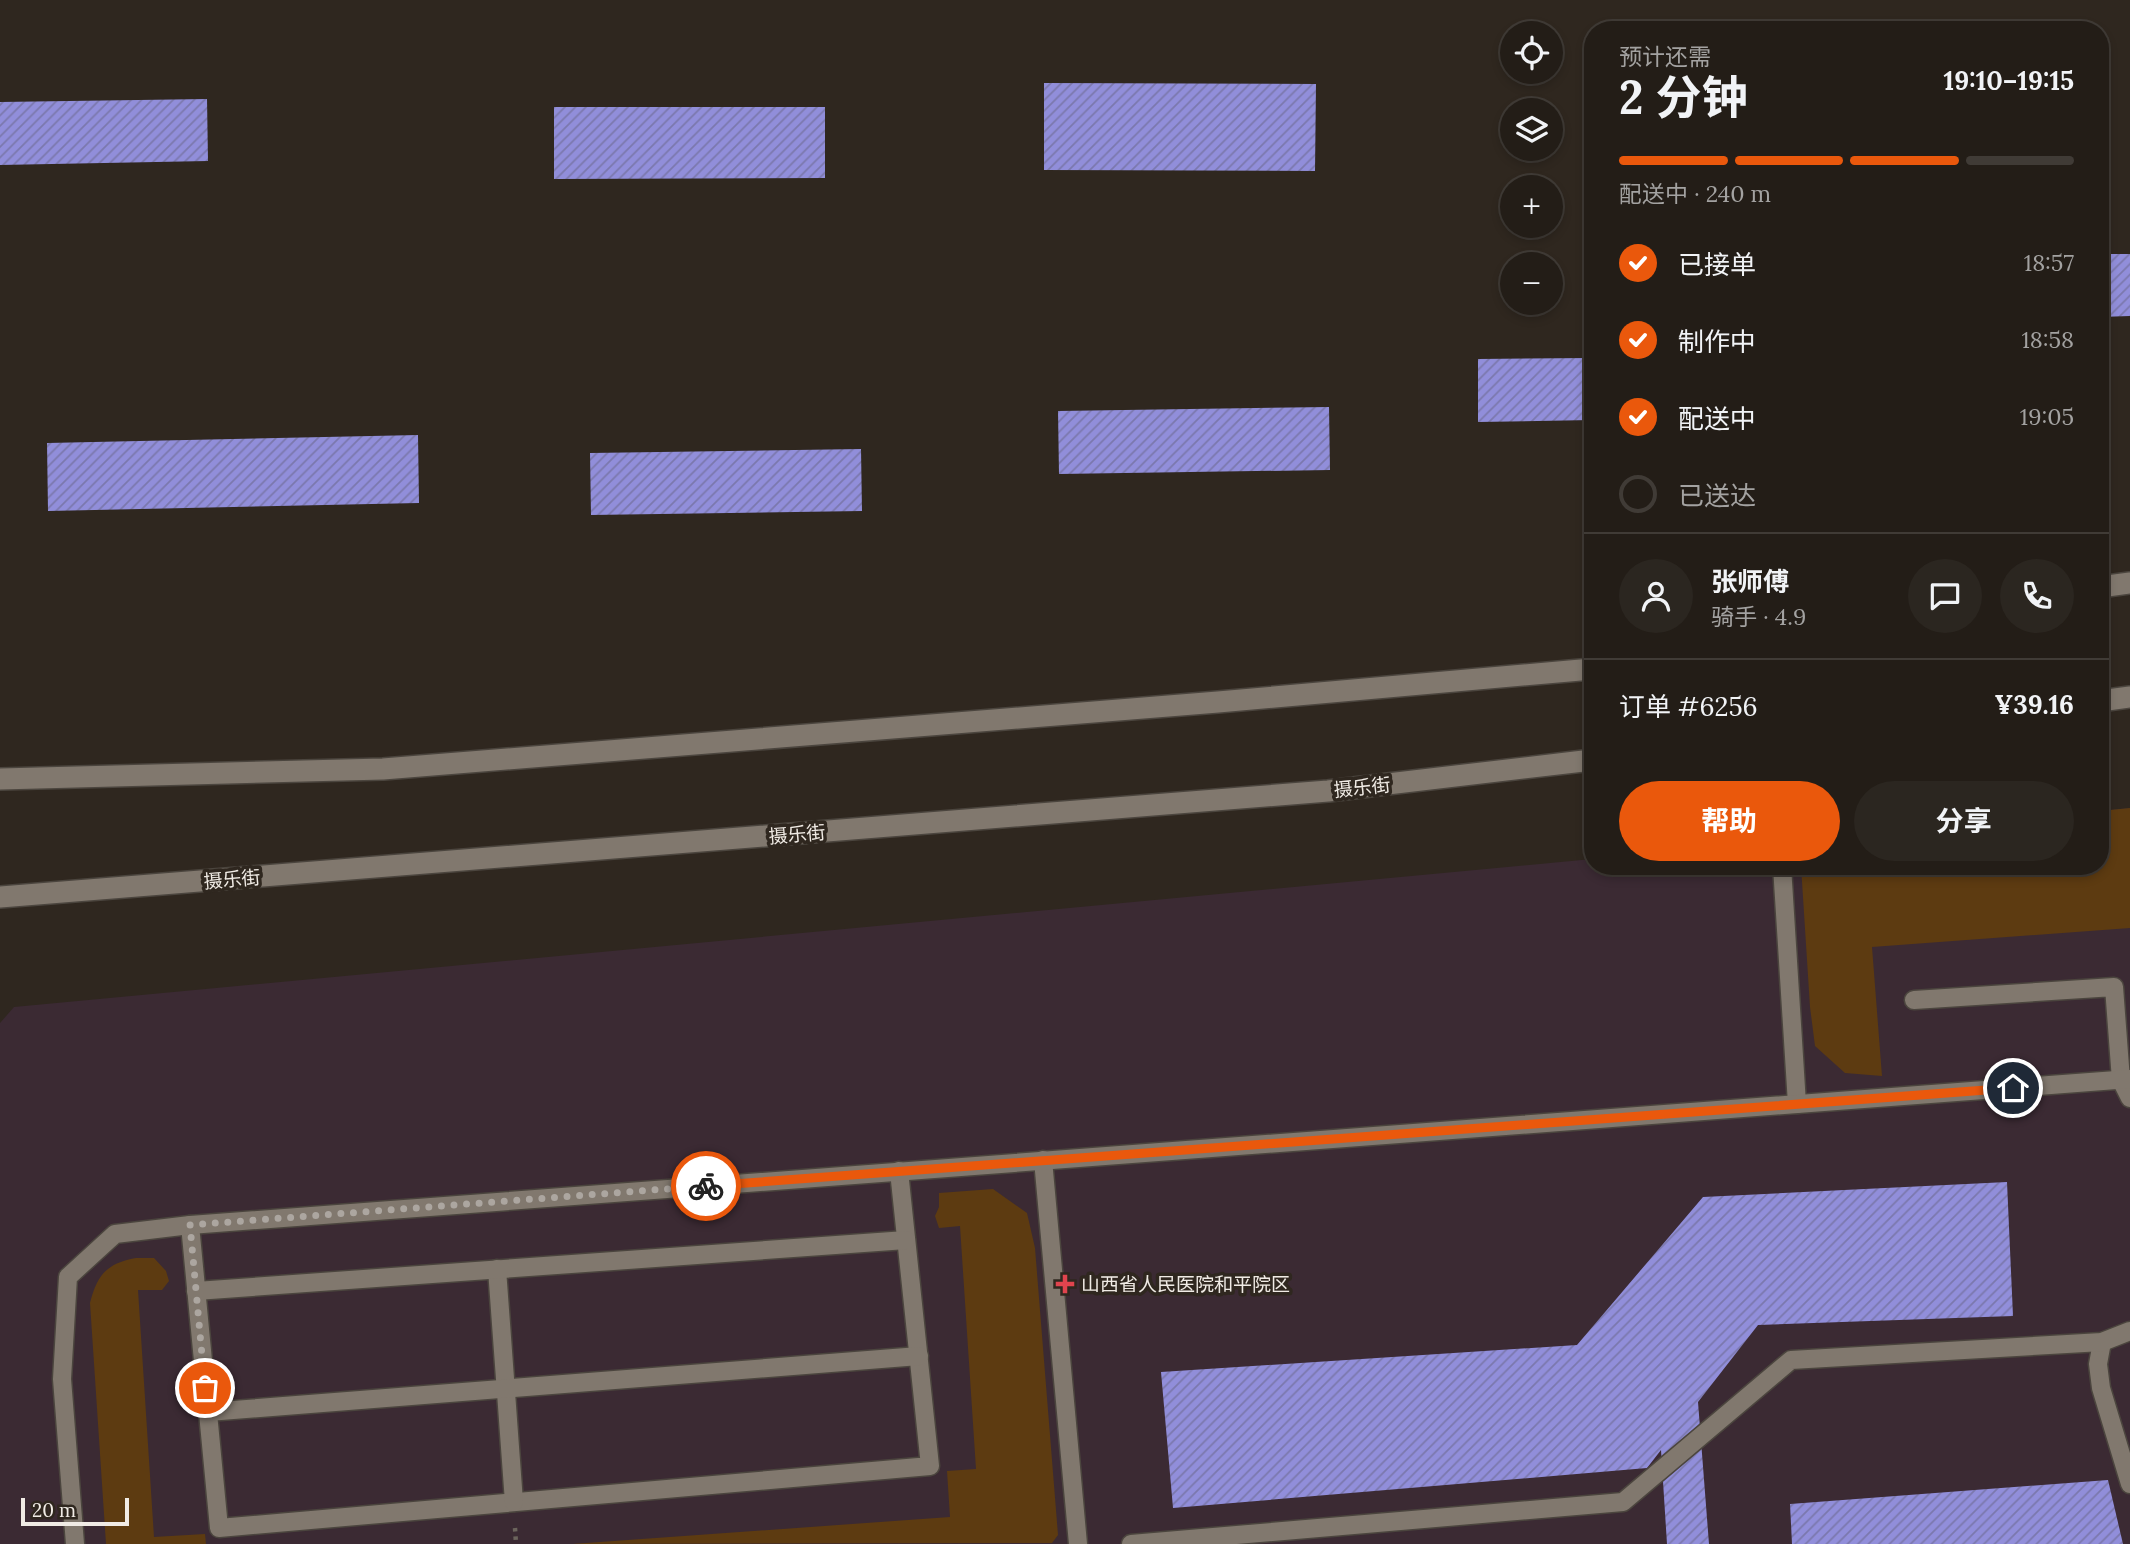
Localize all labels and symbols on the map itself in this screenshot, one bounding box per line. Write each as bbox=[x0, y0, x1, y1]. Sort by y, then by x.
street label: 摄乐街 bbox=[1332, 772, 1392, 802]
street label: 摄乐街 bbox=[768, 820, 826, 848]
street label: 摄乐街 bbox=[203, 865, 261, 893]
pin bbox=[1983, 1058, 2043, 1118]
courier bbox=[671, 1151, 741, 1221]
place label: 山西省人民医院和平院区 bbox=[1081, 1272, 1290, 1296]
marker: 山西省人民医院和平院区 bbox=[1055, 1274, 1075, 1294]
pin bbox=[175, 1358, 235, 1418]
scale bar bbox=[21, 1495, 130, 1527]

